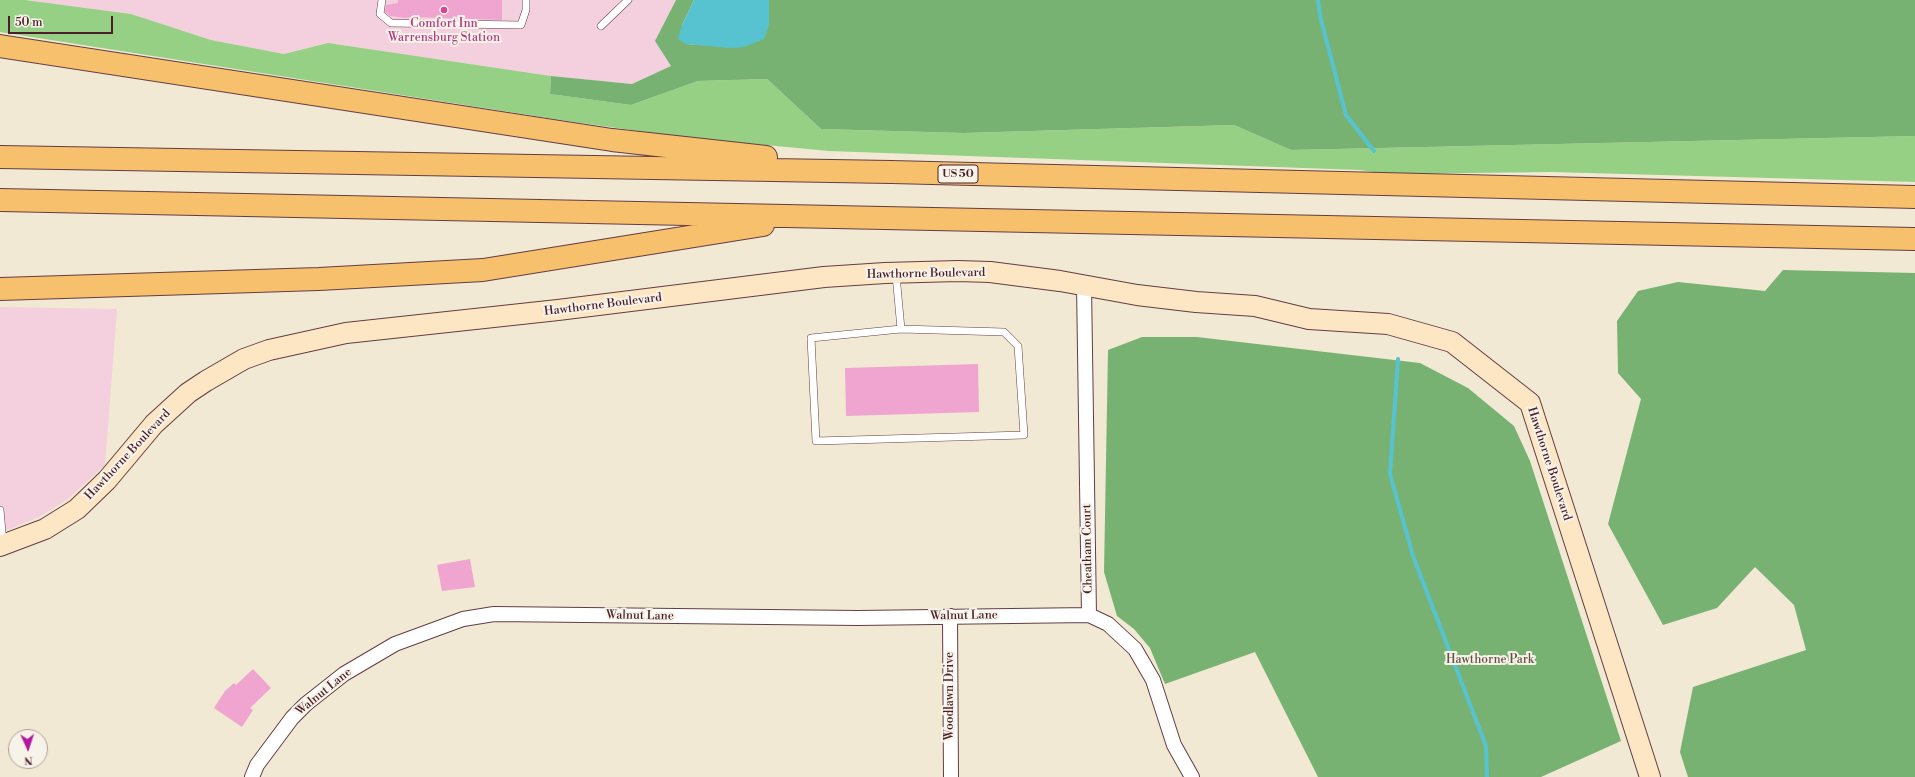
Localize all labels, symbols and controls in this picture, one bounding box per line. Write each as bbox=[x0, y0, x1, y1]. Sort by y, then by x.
marker: Comfort Inn Warrensburg Station bbox=[439, 5, 449, 15]
scale bar bbox=[10, 8, 115, 34]
text: 50 m bbox=[15, 15, 43, 30]
place label: Comfort Inn Warrensburg Station bbox=[388, 17, 500, 45]
road number: US 50 bbox=[938, 165, 978, 183]
street label: Hawthorne Boulevard bbox=[867, 266, 985, 282]
street label: Hawthorne Boulevard bbox=[543, 291, 663, 319]
street label: Hawthorne Boulevard bbox=[1524, 405, 1574, 523]
street label: Hawthorne Boulevard bbox=[82, 407, 174, 503]
street label: Cheatham Court bbox=[1080, 504, 1096, 594]
street label: Walnut Lane bbox=[606, 608, 674, 624]
street label: Walnut Lane bbox=[930, 608, 998, 624]
street label: Woodlawn Drive bbox=[943, 652, 957, 740]
park label: Hawthorne Park bbox=[1446, 653, 1534, 667]
street label: Walnut Lane bbox=[293, 665, 355, 719]
north arrow bbox=[8, 729, 48, 769]
text: N bbox=[24, 753, 33, 767]

